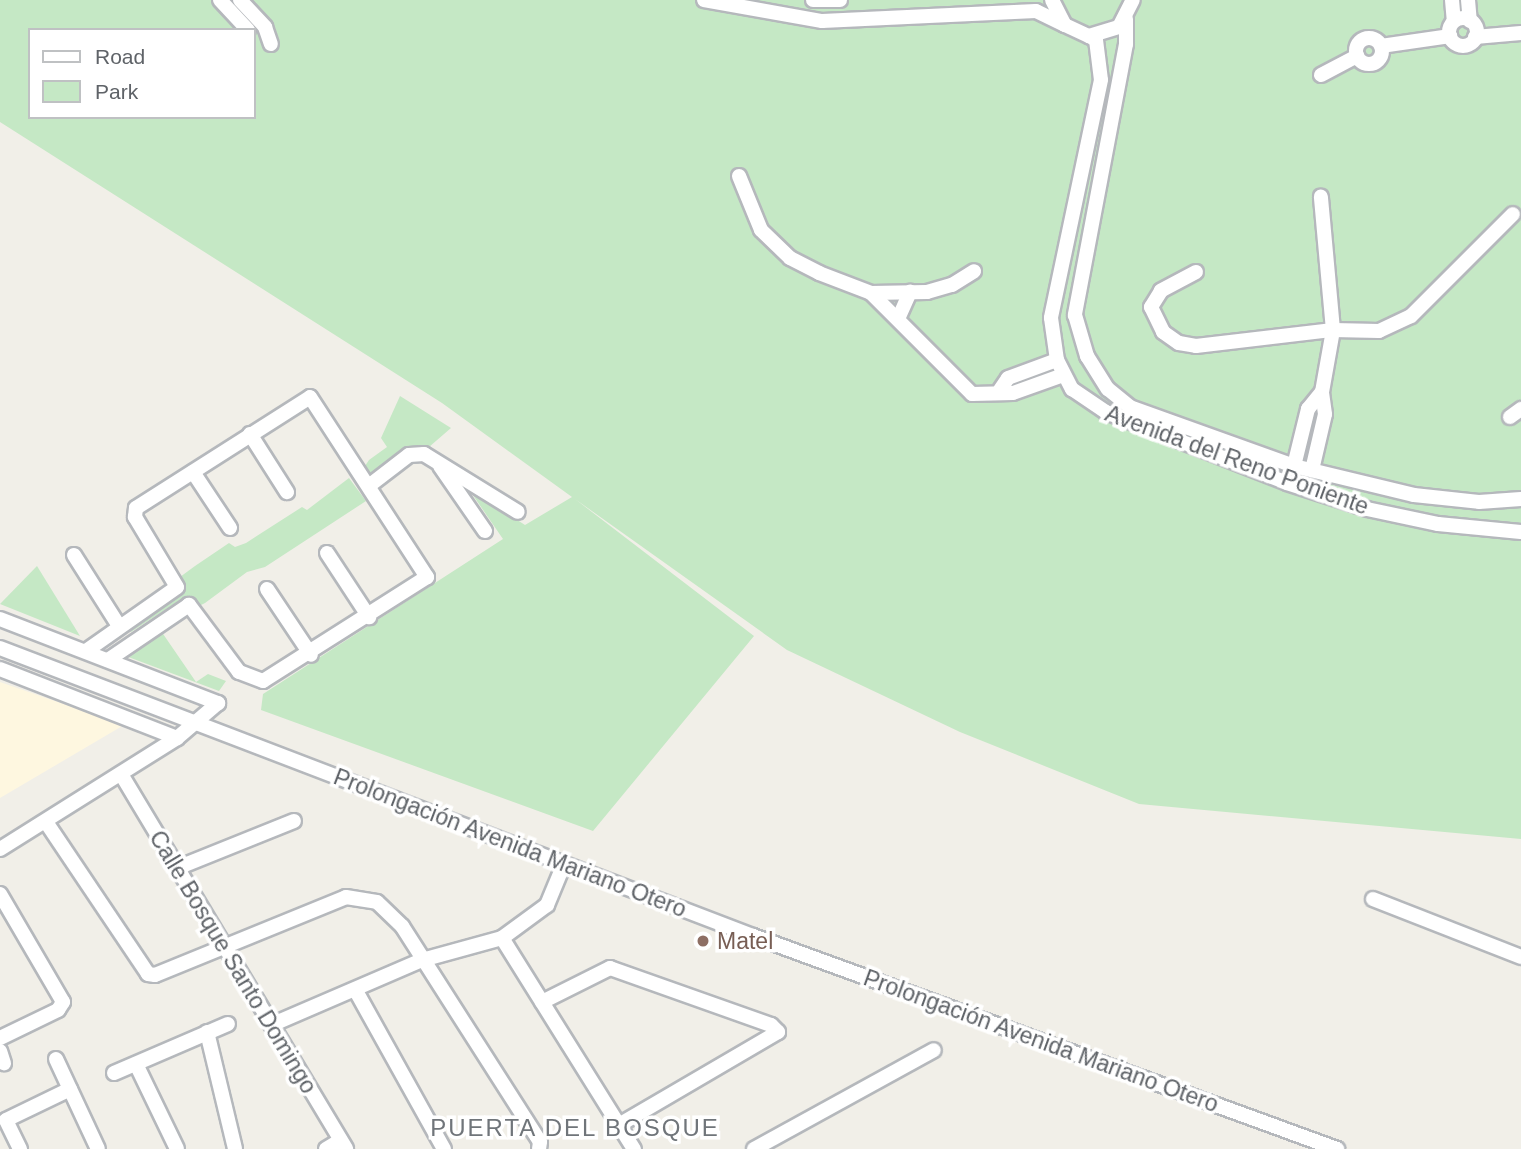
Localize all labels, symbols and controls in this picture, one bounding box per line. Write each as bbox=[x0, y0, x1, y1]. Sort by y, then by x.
legend bbox=[28, 28, 256, 119]
text: Road bbox=[95, 45, 145, 68]
text: Park bbox=[95, 80, 138, 103]
street label: Avenida del Reno Poniente bbox=[1101, 399, 1373, 521]
street label: Prolongación Avenida Mariano Otero bbox=[329, 763, 691, 923]
street label: Calle Bosque Santo Domingo bbox=[143, 826, 323, 1098]
place label: Matel bbox=[717, 927, 773, 955]
marker: Matel bbox=[695, 933, 711, 949]
street label: Prolongación Avenida Mariano Otero bbox=[859, 964, 1223, 1118]
district label: PUERTA DEL BOSQUE bbox=[431, 1114, 719, 1142]

